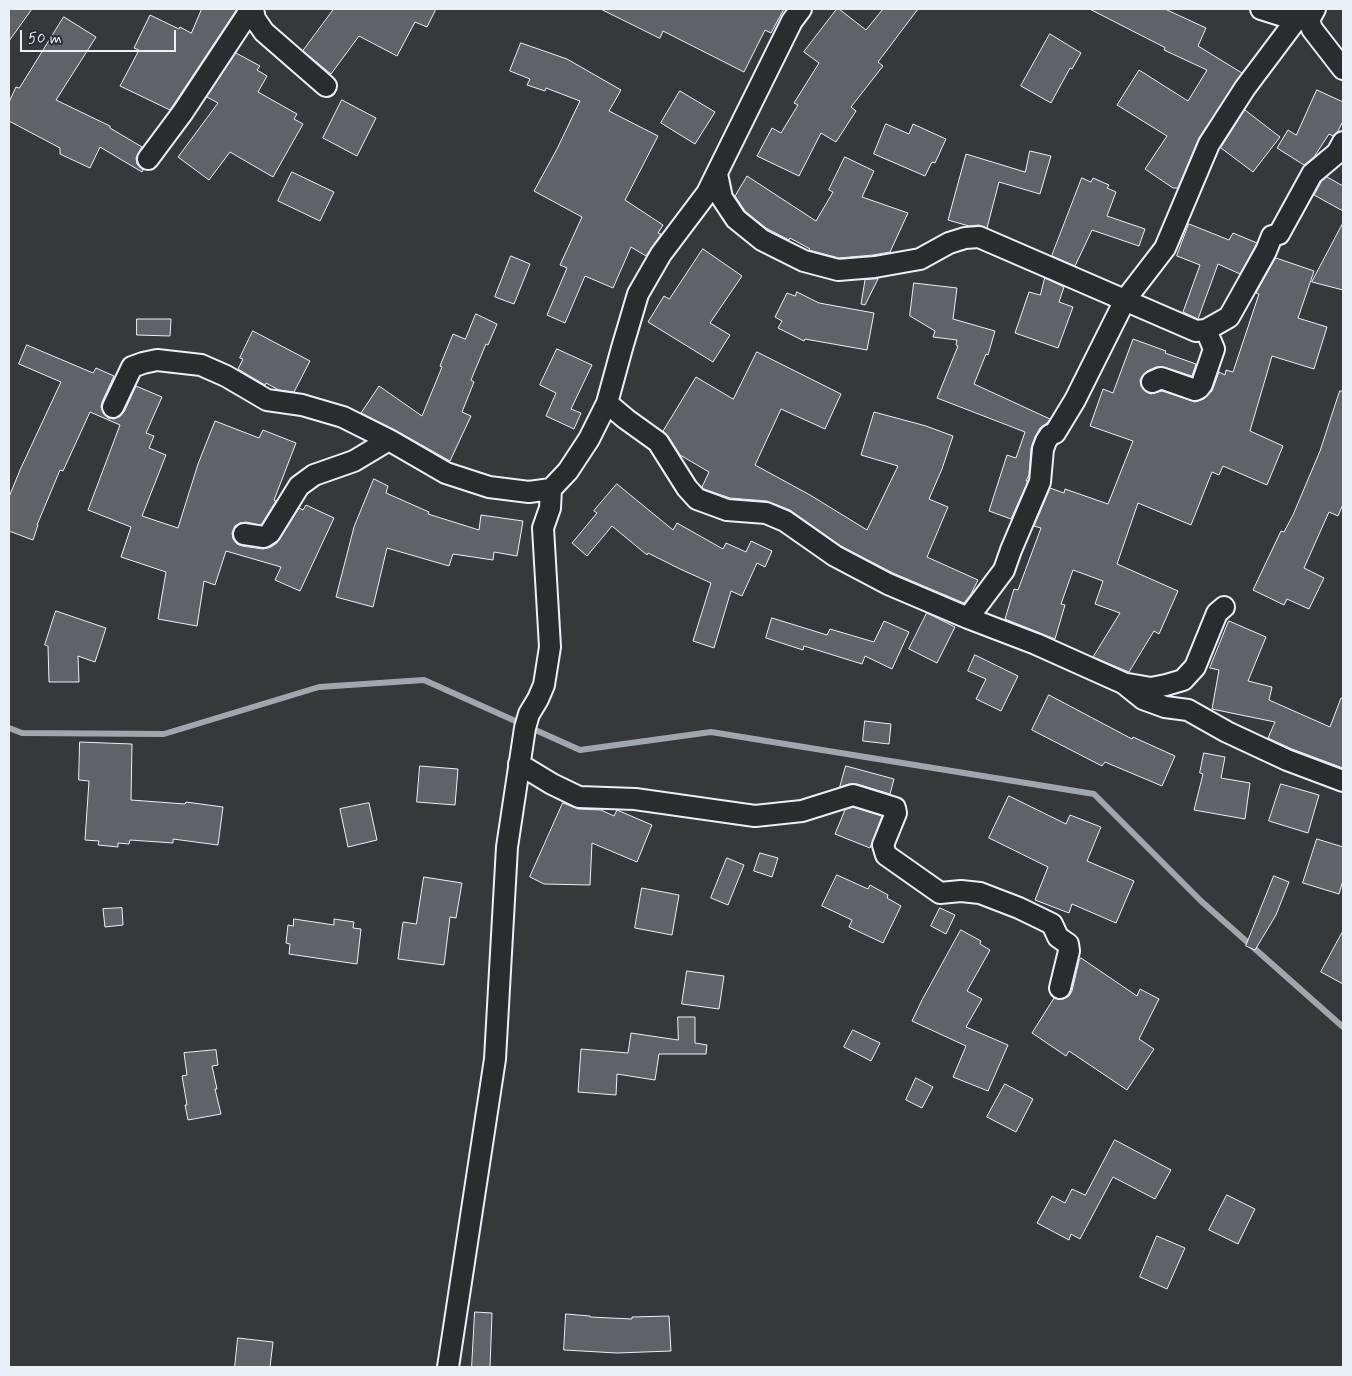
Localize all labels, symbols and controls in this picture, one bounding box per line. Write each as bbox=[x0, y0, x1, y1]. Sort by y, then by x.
scale bar bbox=[22, 20, 179, 52]
text: 50 m bbox=[28, 29, 62, 49]

